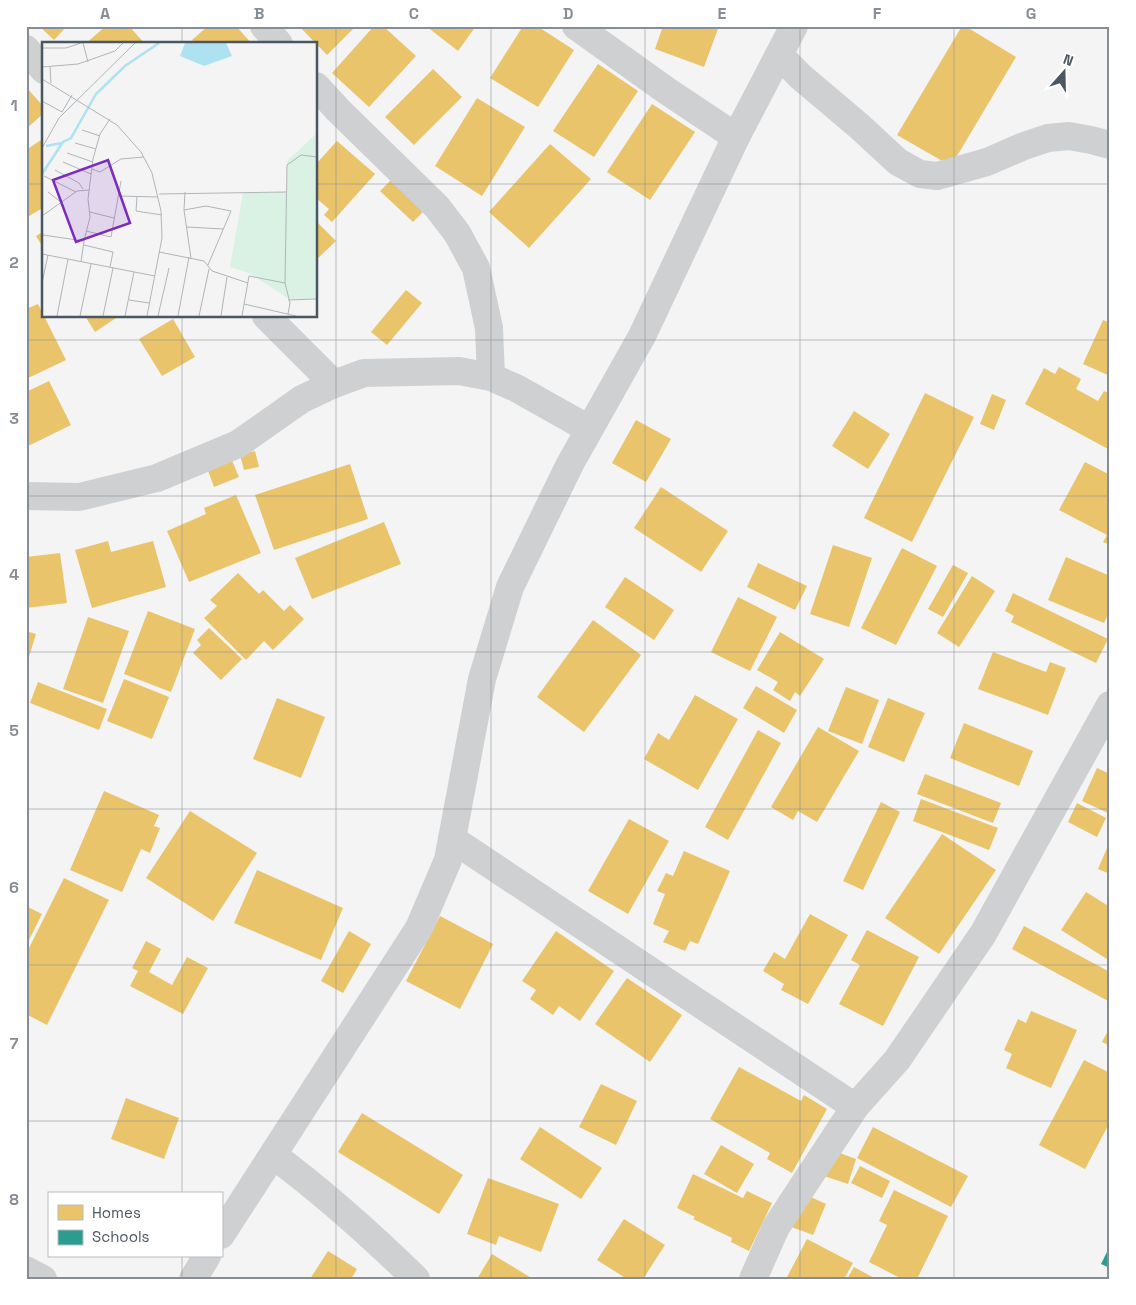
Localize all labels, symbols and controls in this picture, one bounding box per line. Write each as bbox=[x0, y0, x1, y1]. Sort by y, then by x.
text: A bbox=[100, 3, 110, 24]
text: B bbox=[254, 3, 264, 24]
text: C bbox=[409, 3, 419, 24]
text: D bbox=[563, 3, 573, 24]
text: E bbox=[718, 3, 727, 24]
text: F bbox=[873, 3, 882, 24]
text: G bbox=[1026, 3, 1036, 24]
inset map bbox=[42, 42, 318, 318]
north arrow bbox=[1038, 48, 1088, 98]
text: N bbox=[1061, 50, 1076, 70]
text: 1 bbox=[10, 95, 18, 116]
text: 2 bbox=[9, 252, 19, 273]
text: 3 bbox=[9, 408, 19, 429]
text: 4 bbox=[9, 564, 19, 585]
text: 5 bbox=[9, 720, 19, 741]
text: 6 bbox=[9, 877, 19, 898]
text: 7 bbox=[10, 1033, 19, 1054]
text: 8 bbox=[9, 1189, 19, 1210]
legend bbox=[48, 1192, 222, 1258]
text: Homes bbox=[92, 1203, 141, 1222]
text: Schools bbox=[92, 1227, 150, 1246]

